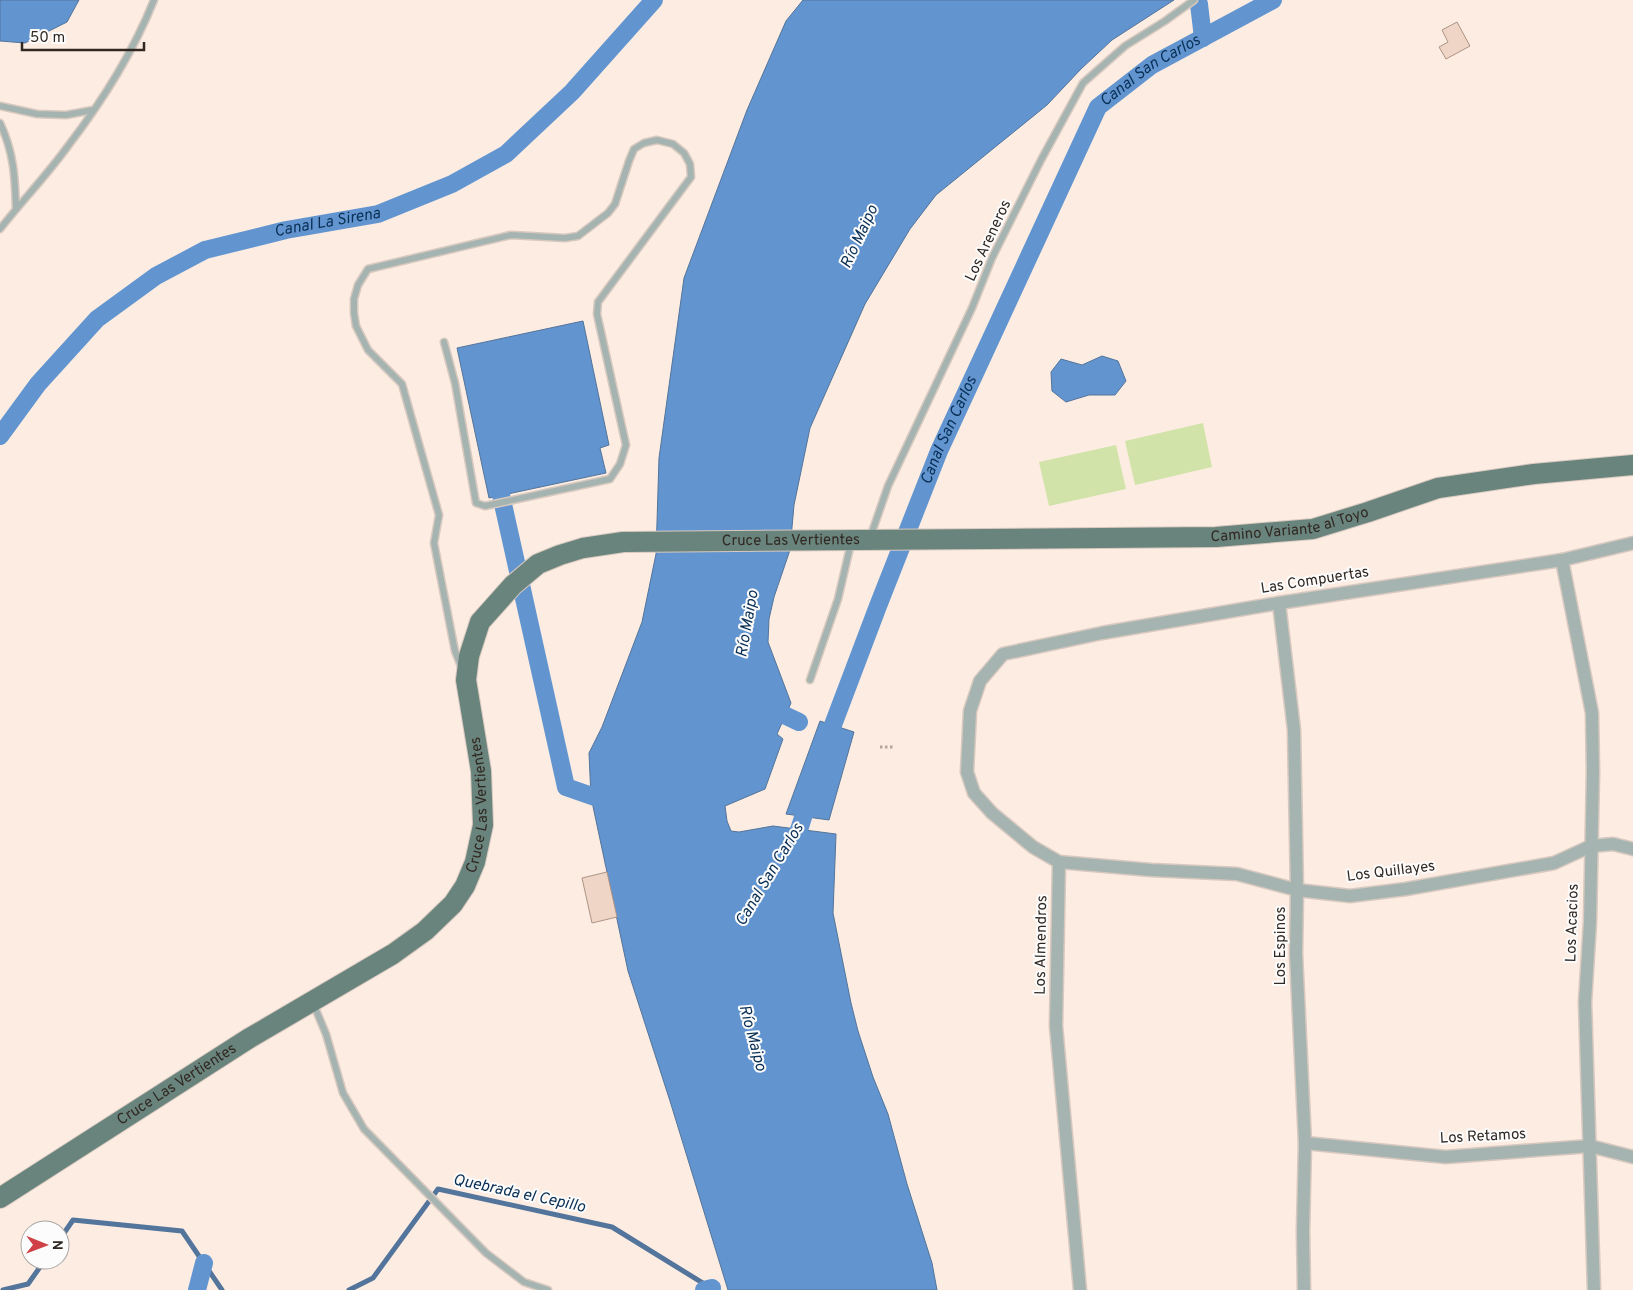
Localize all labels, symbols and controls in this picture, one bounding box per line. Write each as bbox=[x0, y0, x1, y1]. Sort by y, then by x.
scale bar bbox=[22, 20, 145, 52]
text: 50 m bbox=[30, 29, 65, 48]
water label: Canal San Carlos bbox=[1096, 30, 1205, 112]
street label: Los Areneros bbox=[962, 197, 1016, 285]
water label: Río Maipo bbox=[837, 202, 884, 272]
water label: Canal La Sirena bbox=[272, 204, 383, 243]
water label: Canal San Carlos bbox=[917, 373, 982, 488]
street label: Camino Variante al Toyo bbox=[1210, 503, 1371, 547]
street label: Cruce Las Vertientes bbox=[722, 531, 860, 551]
street label: Las Compuertas bbox=[1259, 563, 1371, 599]
water label: Río Maipo bbox=[732, 588, 764, 659]
street label: Cruce Las Vertientes bbox=[462, 735, 493, 876]
water label: Canal San Carlos bbox=[731, 819, 809, 930]
street label: Los Quillayes bbox=[1346, 857, 1436, 887]
street label: Los Acacios bbox=[1562, 883, 1584, 963]
street label: Los Almendros bbox=[1032, 895, 1052, 995]
street label: Los Espinos bbox=[1272, 906, 1291, 986]
water label: Río Maipo bbox=[734, 1003, 771, 1074]
street label: Cruce Las Vertientes bbox=[114, 1039, 240, 1130]
street label: Los Retamos bbox=[1439, 1125, 1527, 1149]
water label: Quebrada el Cepillo bbox=[451, 1170, 587, 1218]
north arrow bbox=[20, 1220, 70, 1270]
text: N bbox=[48, 1240, 65, 1250]

